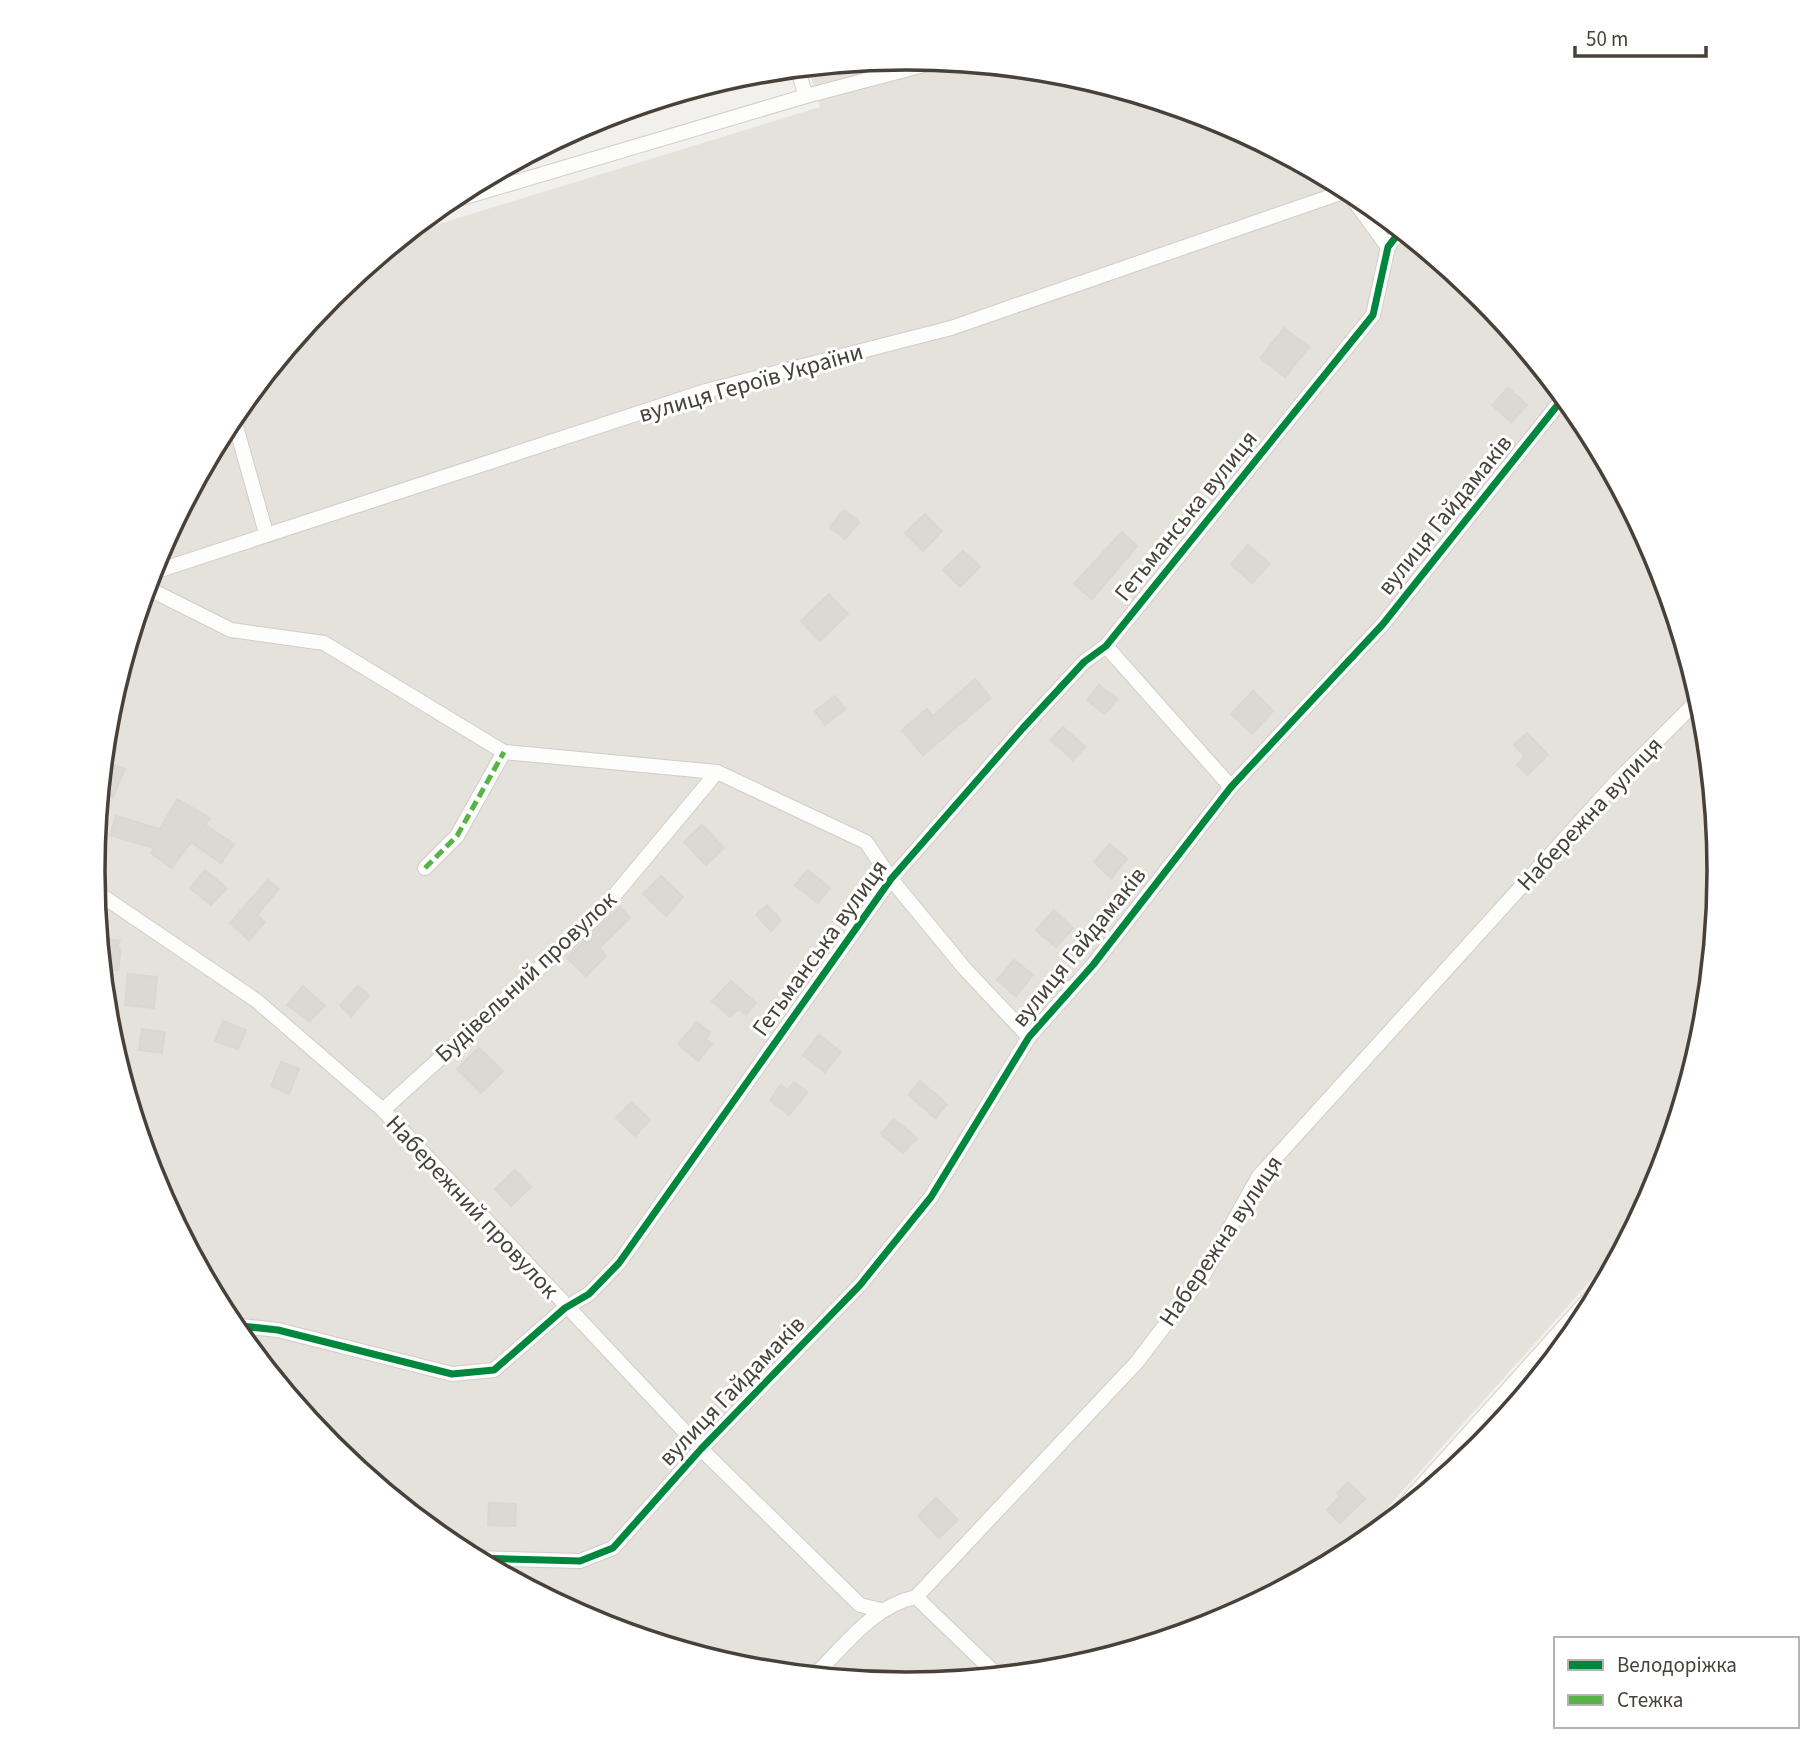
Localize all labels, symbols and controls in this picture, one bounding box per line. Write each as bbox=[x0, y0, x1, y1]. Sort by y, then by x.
scale bar bbox=[1575, 14, 1706, 58]
text: 50 m bbox=[1586, 24, 1628, 54]
street label: вулиця Героїв України bbox=[635, 334, 867, 432]
street label: Гетьманська вулиця bbox=[1106, 423, 1266, 609]
street label: вулиця Гайдамаків bbox=[1369, 427, 1521, 603]
street label: Набережна вулиця bbox=[1509, 729, 1671, 899]
street label: Гетьманська вулиця bbox=[744, 852, 896, 1044]
street label: вулиця Гайдамаків bbox=[1003, 859, 1155, 1035]
street label: Будівельний провулок bbox=[427, 883, 625, 1071]
street label: Набережний провулок bbox=[377, 1107, 567, 1307]
street label: Набережна вулиця bbox=[1151, 1148, 1291, 1334]
street label: вулиця Гайдамаків bbox=[651, 1308, 813, 1474]
legend bbox=[1554, 1637, 1799, 1728]
text: Велодоріжка bbox=[1617, 1650, 1737, 1680]
text: Стежка bbox=[1617, 1685, 1683, 1715]

